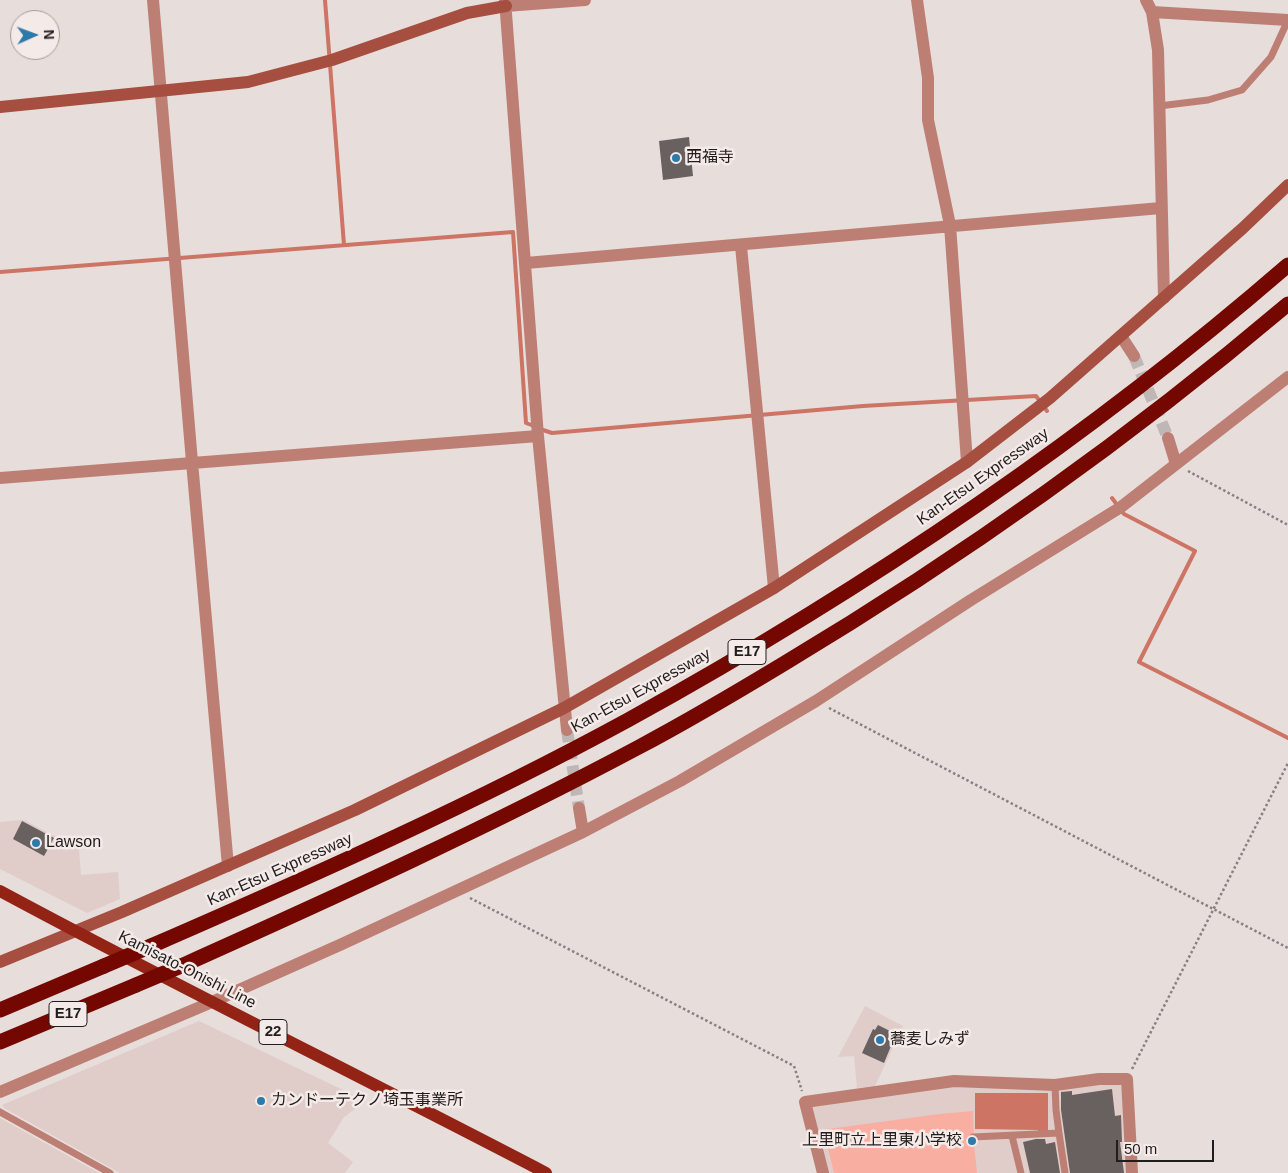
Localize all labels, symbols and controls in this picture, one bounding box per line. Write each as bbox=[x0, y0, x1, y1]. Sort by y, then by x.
north arrow bbox=[10, 10, 60, 60]
text: N bbox=[41, 29, 57, 40]
place label: 西福寺 bbox=[686, 148, 734, 168]
marker: 西福寺 bbox=[670, 152, 682, 164]
street label: Kan-Etsu Expressway bbox=[913, 424, 1053, 530]
road number: E17 bbox=[728, 640, 766, 664]
street label: Kan-Etsu Expressway bbox=[568, 645, 714, 737]
street label: Kan-Etsu Expressway bbox=[205, 829, 355, 911]
place label: Lawson bbox=[46, 833, 101, 853]
marker: Lawson bbox=[30, 837, 42, 849]
street label: Kamisato-Onishi Line bbox=[115, 927, 259, 1013]
road number: E17 bbox=[49, 1002, 87, 1026]
road number: 22 bbox=[259, 1020, 287, 1044]
place label: 蕎麦しみず bbox=[890, 1030, 970, 1050]
marker: 蕎麦しみず bbox=[874, 1034, 886, 1046]
place label: カンドーテクノ埼玉事業所 bbox=[271, 1091, 463, 1111]
marker: カンドーテクノ埼玉事業所 bbox=[255, 1095, 267, 1107]
scale bar bbox=[1118, 1130, 1216, 1162]
place label: 上里町立上里東小学校 bbox=[802, 1131, 962, 1151]
marker: 上里町立上里東小学校 bbox=[966, 1135, 978, 1147]
text: 50 m bbox=[1124, 1140, 1157, 1157]

